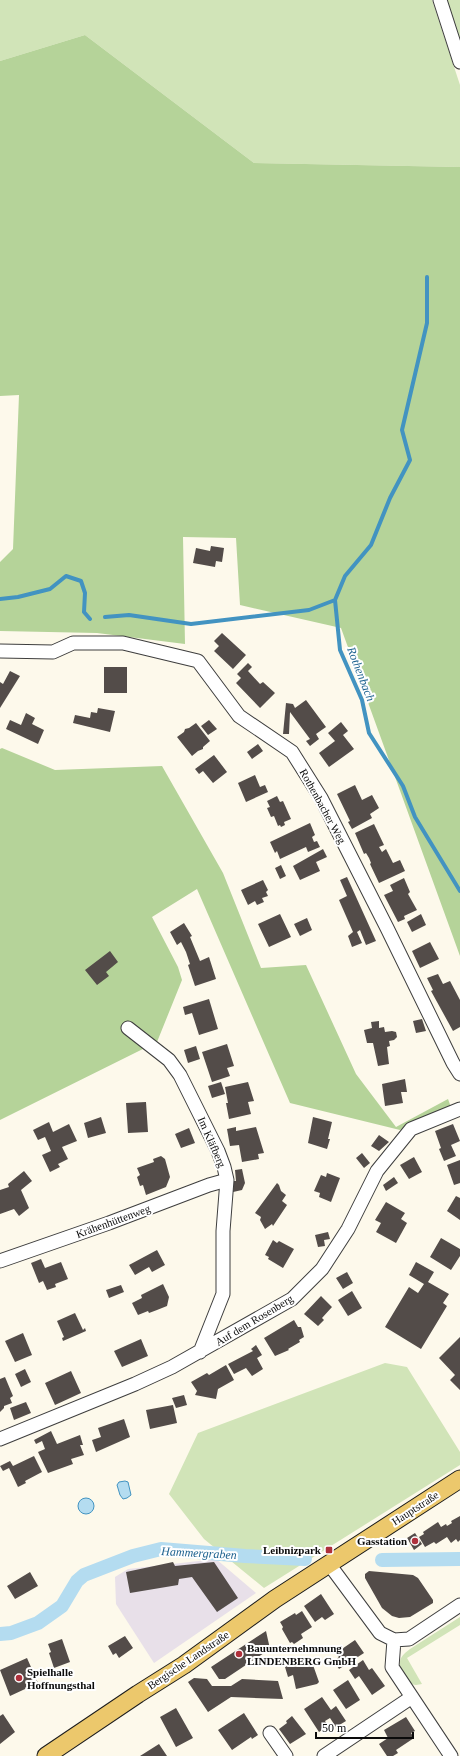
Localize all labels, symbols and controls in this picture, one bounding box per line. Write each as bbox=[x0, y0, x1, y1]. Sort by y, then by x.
water label: Rothenbach bbox=[344, 644, 378, 703]
street label: Rothenbacher Weg bbox=[298, 767, 349, 846]
street label: Im Kläfberg bbox=[196, 1115, 229, 1169]
street label: Krähenhüttenweg bbox=[74, 1202, 152, 1240]
street label: Auf dem Rosenberg bbox=[213, 1292, 295, 1348]
street label: Hauptstraße bbox=[389, 1488, 441, 1528]
place label: Gasstation bbox=[357, 1535, 407, 1547]
marker: Gasstation bbox=[410, 1536, 420, 1546]
water label: Hammergraben bbox=[160, 1544, 237, 1562]
place label: Leibnizpark bbox=[263, 1544, 322, 1556]
marker: Leibnizpark bbox=[324, 1545, 334, 1555]
street label: Bergische Landstraße bbox=[145, 1628, 231, 1692]
place label: Bauunternehmnung LINDENBERG GmbH bbox=[247, 1642, 357, 1667]
marker: Bauunternehmnung LINDENBERG GmbH bbox=[234, 1649, 244, 1659]
place label: Spielhalle Hoffnungsthal bbox=[27, 1666, 95, 1691]
marker: Spielhalle Hoffnungsthal bbox=[14, 1673, 24, 1683]
scale bar bbox=[316, 1714, 413, 1740]
text: 50 m bbox=[322, 1721, 347, 1735]

